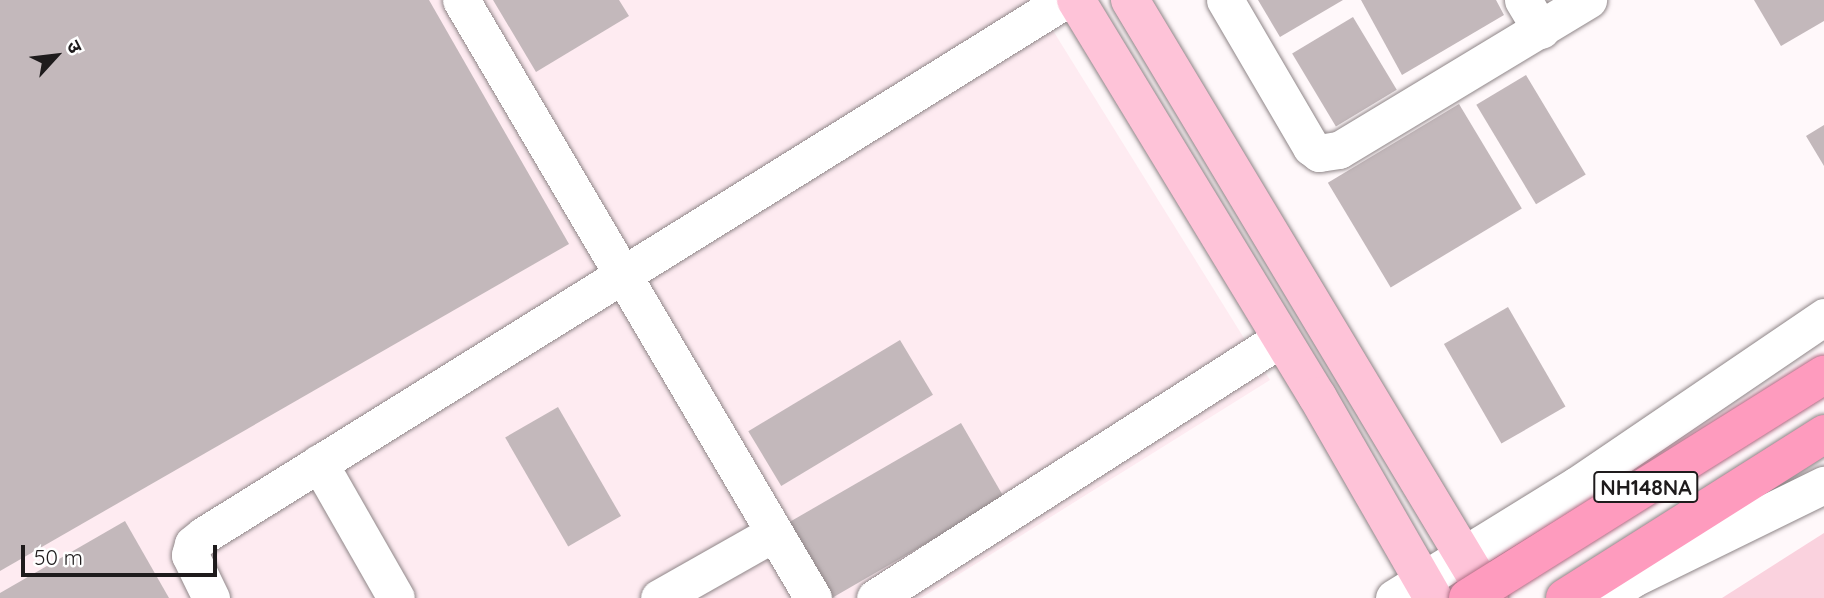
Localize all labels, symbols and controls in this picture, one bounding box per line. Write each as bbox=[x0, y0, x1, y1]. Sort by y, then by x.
north arrow bbox=[21, 21, 91, 91]
text: उ bbox=[61, 36, 88, 57]
road number: NH148NA bbox=[1592, 470, 1700, 504]
scale bar bbox=[24, 532, 220, 576]
text: 50 m bbox=[34, 544, 83, 570]

